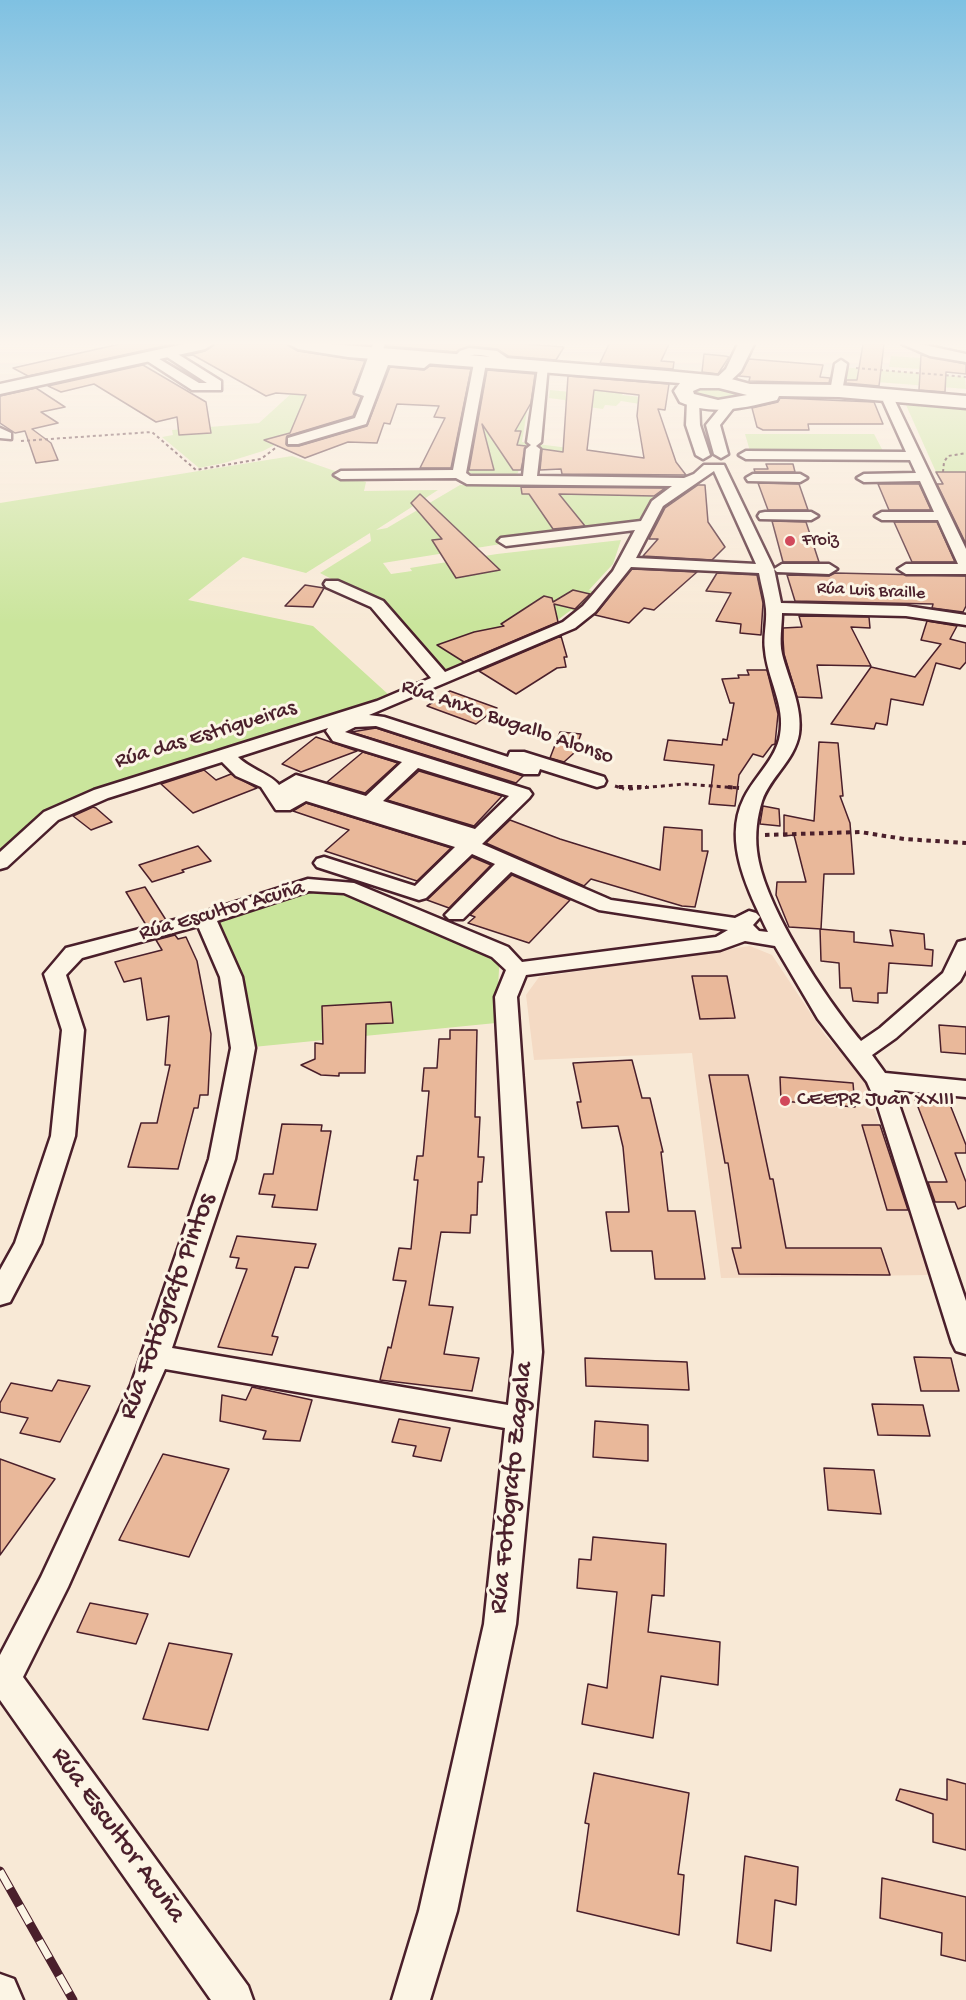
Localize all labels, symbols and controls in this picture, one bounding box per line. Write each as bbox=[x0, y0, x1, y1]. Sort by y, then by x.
place label: Froiz bbox=[802, 530, 839, 552]
marker: Froiz bbox=[783, 534, 797, 548]
street label: Rúa Luis Braille bbox=[816, 578, 926, 606]
street label: Rúa Anxo Bugallo Alonso bbox=[397, 674, 617, 772]
street label: Rúa das Estrigueiras bbox=[112, 696, 300, 776]
street label: Rúa Escultor Acuña bbox=[136, 876, 308, 948]
place label: CEEPR Juan XXIII bbox=[797, 1088, 954, 1114]
marker: CEEPR Juan XXIII bbox=[778, 1094, 792, 1108]
street label: Rúa Fotógrafo Pintos bbox=[113, 1190, 225, 1424]
street label: Rúa Fotógrafo Zagala bbox=[484, 1360, 542, 1616]
street label: Rúa Escultor Acuña bbox=[42, 1742, 192, 1930]

